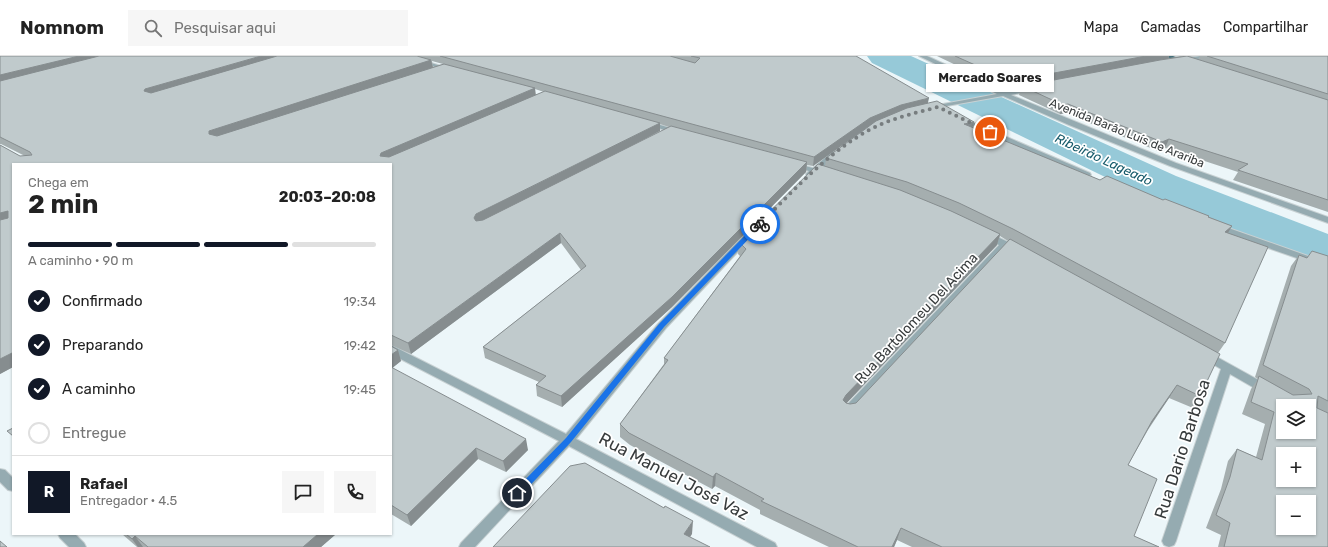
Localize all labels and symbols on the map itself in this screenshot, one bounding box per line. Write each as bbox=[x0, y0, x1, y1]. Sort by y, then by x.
callout: Mercado Soares bbox=[926, 64, 1054, 92]
street label: Avenida Barão Luís de Arariba bbox=[1047, 95, 1207, 171]
pin bbox=[973, 115, 1007, 149]
water label: Ribeirão Lageado bbox=[1052, 130, 1155, 190]
courier bbox=[740, 204, 780, 244]
street label: Rua Bartolomeu Del Acima bbox=[851, 249, 982, 387]
street label: Rua Dario Barbosa bbox=[1150, 377, 1214, 521]
street label: Rua Manuel José Vaz bbox=[596, 428, 753, 524]
pin bbox=[500, 476, 534, 510]

